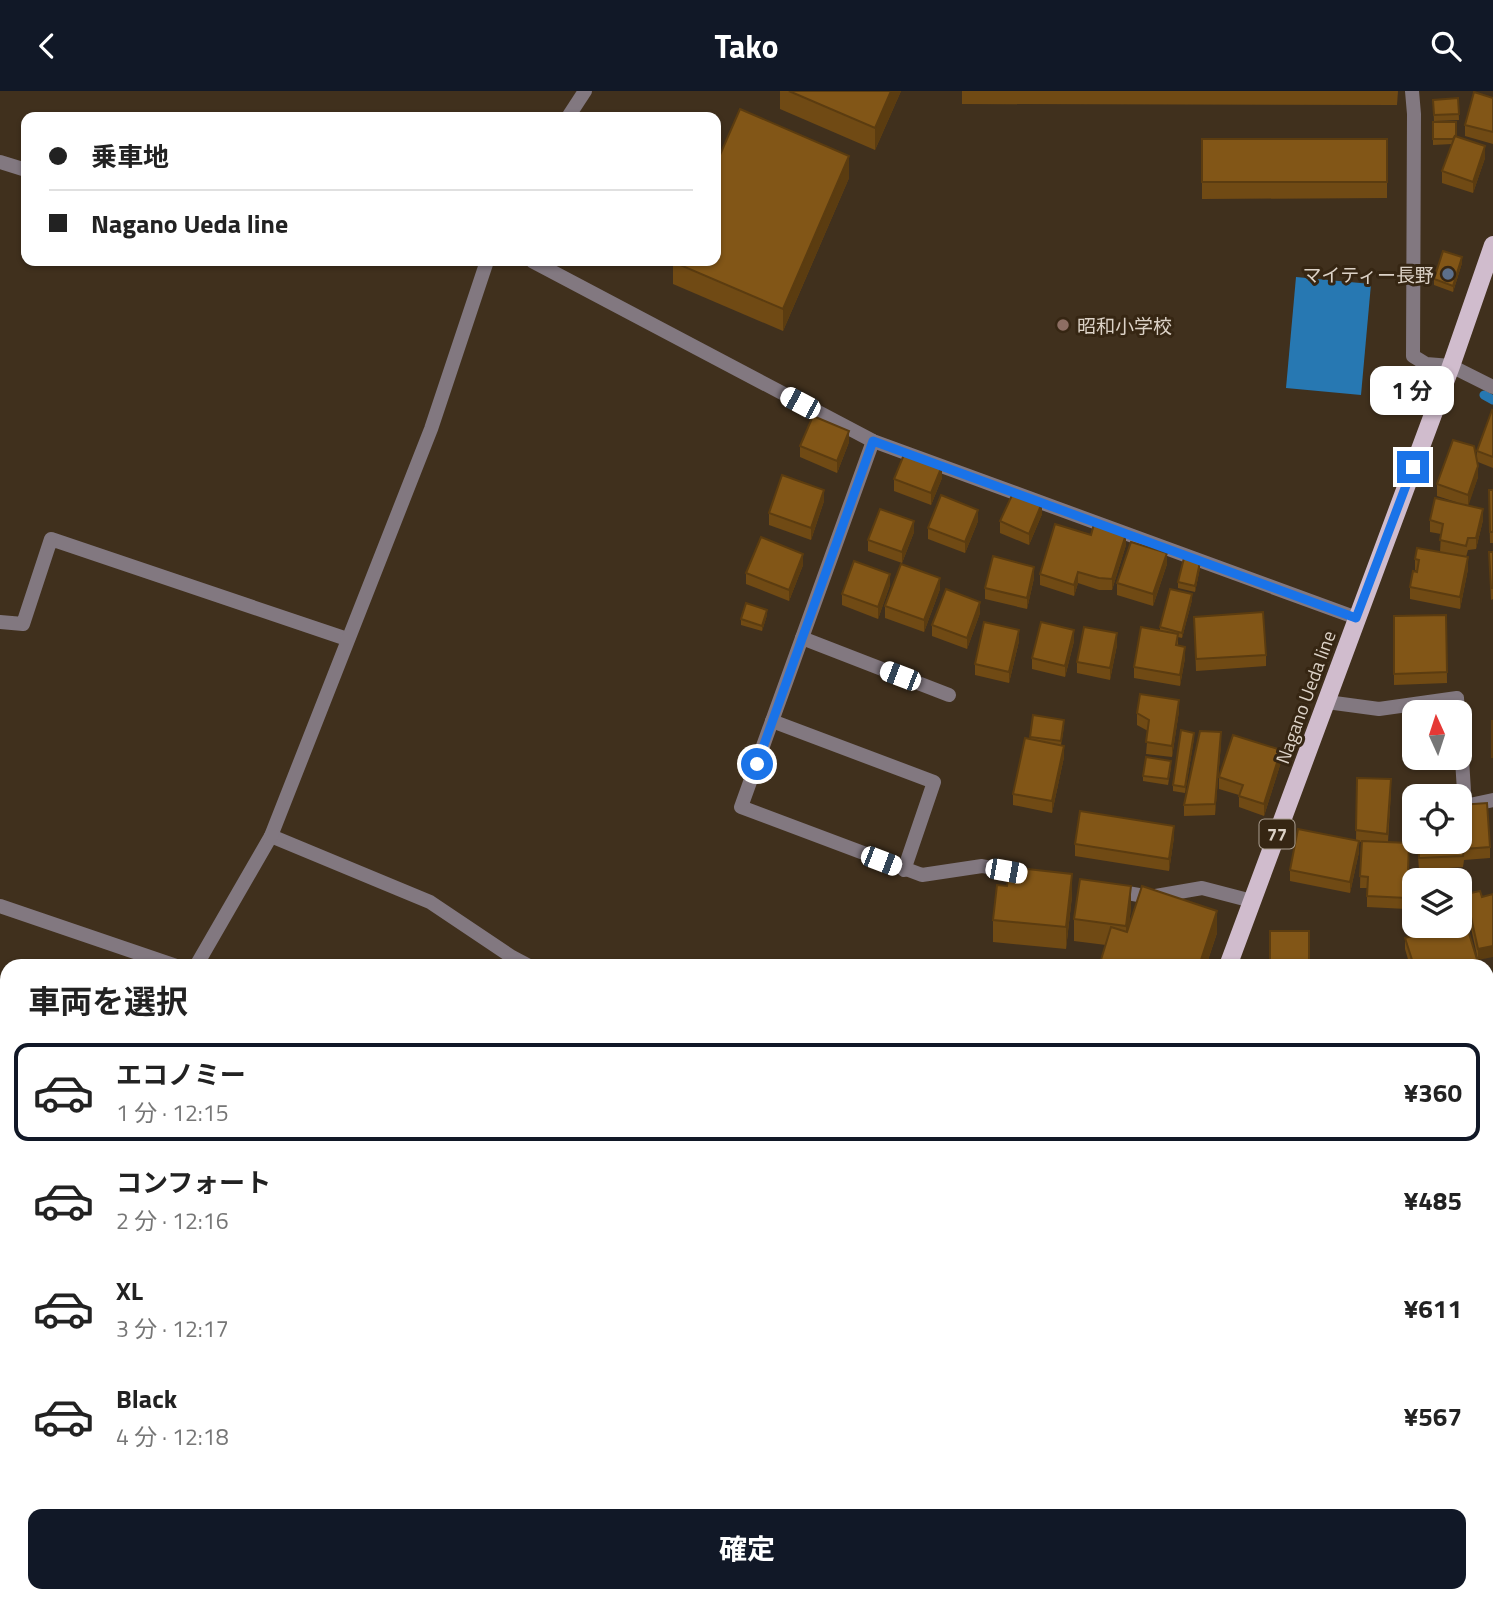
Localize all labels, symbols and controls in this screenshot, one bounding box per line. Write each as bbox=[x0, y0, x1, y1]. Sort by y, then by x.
text: Tako bbox=[714, 22, 779, 70]
icon: back bbox=[28, 27, 66, 65]
icon: search bbox=[1427, 27, 1465, 65]
text: 乗車地 bbox=[91, 137, 169, 176]
text: Nagano Ueda line bbox=[91, 204, 288, 243]
place label: マイティー長野 bbox=[1303, 260, 1434, 289]
marker: マイティー長野 bbox=[1440, 266, 1456, 282]
place label: 昭和小学校 bbox=[1077, 311, 1172, 340]
marker: 昭和小学校 bbox=[1055, 317, 1071, 333]
callout: 1 分 bbox=[1371, 365, 1455, 415]
text: 1 分 bbox=[1392, 373, 1432, 408]
car bbox=[777, 384, 824, 422]
route end bbox=[1397, 451, 1429, 483]
street label: Nagano Ueda line bbox=[1267, 626, 1343, 768]
car bbox=[877, 659, 924, 693]
north arrow bbox=[1402, 700, 1472, 770]
map controls bbox=[1402, 700, 1472, 938]
route start bbox=[741, 748, 773, 780]
button: locate bbox=[1402, 784, 1472, 854]
road number: 77 bbox=[1260, 819, 1294, 849]
car bbox=[858, 844, 905, 878]
car bbox=[984, 857, 1029, 885]
button: layers bbox=[1402, 868, 1472, 938]
text: 車両を選択 bbox=[28, 977, 188, 1025]
text: エコノミー bbox=[116, 1055, 246, 1094]
icon: car bbox=[32, 1061, 95, 1124]
text: ¥360 bbox=[1404, 1073, 1462, 1112]
text: 1 分 · 12:15 bbox=[116, 1095, 229, 1130]
text: コンフォート bbox=[116, 1163, 271, 1202]
icon: car bbox=[32, 1169, 95, 1232]
text: ¥485 bbox=[1404, 1181, 1462, 1220]
text: 2 分 · 12:16 bbox=[116, 1203, 229, 1238]
text: XL bbox=[116, 1271, 143, 1310]
icon: car bbox=[32, 1277, 95, 1340]
text: ¥611 bbox=[1404, 1289, 1462, 1328]
text: 3 分 · 12:17 bbox=[116, 1311, 229, 1346]
text: Black bbox=[116, 1379, 177, 1418]
icon: car bbox=[32, 1385, 95, 1448]
text: ¥567 bbox=[1404, 1397, 1462, 1436]
text: 4 分 · 12:18 bbox=[116, 1419, 229, 1454]
button: 確定 bbox=[28, 1509, 1466, 1589]

